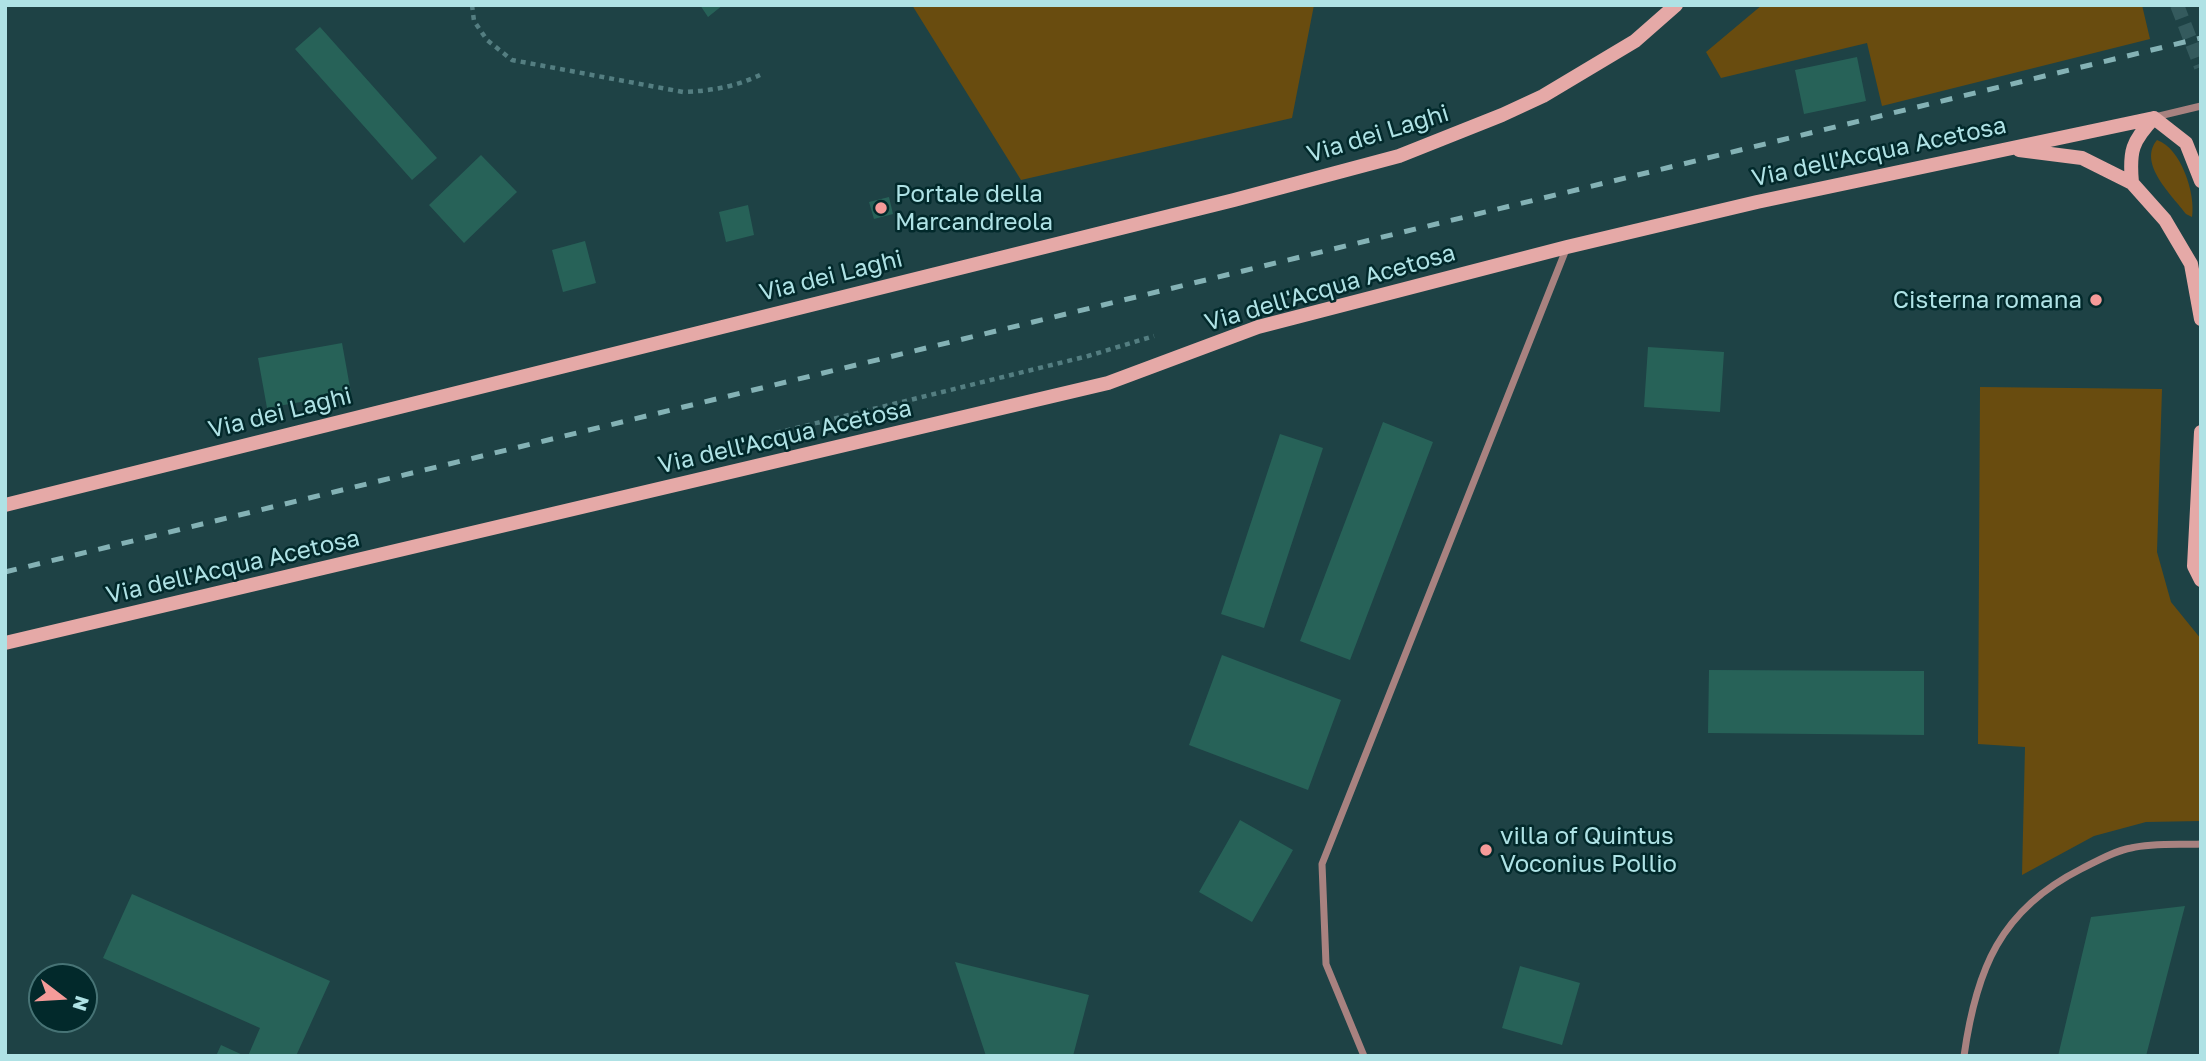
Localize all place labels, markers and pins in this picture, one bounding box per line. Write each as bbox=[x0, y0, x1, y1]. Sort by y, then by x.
place label: Portale della Marcandreola bbox=[895, 180, 1053, 236]
marker: Portale della Marcandreola bbox=[873, 200, 889, 216]
place label: Cisterna romana bbox=[1893, 286, 2082, 314]
marker: Cisterna romana bbox=[2088, 292, 2104, 308]
place label: villa of Quintus Voconius Pollio bbox=[1500, 822, 1677, 878]
marker: villa of Quintus Voconius Pollio bbox=[1478, 842, 1494, 858]

